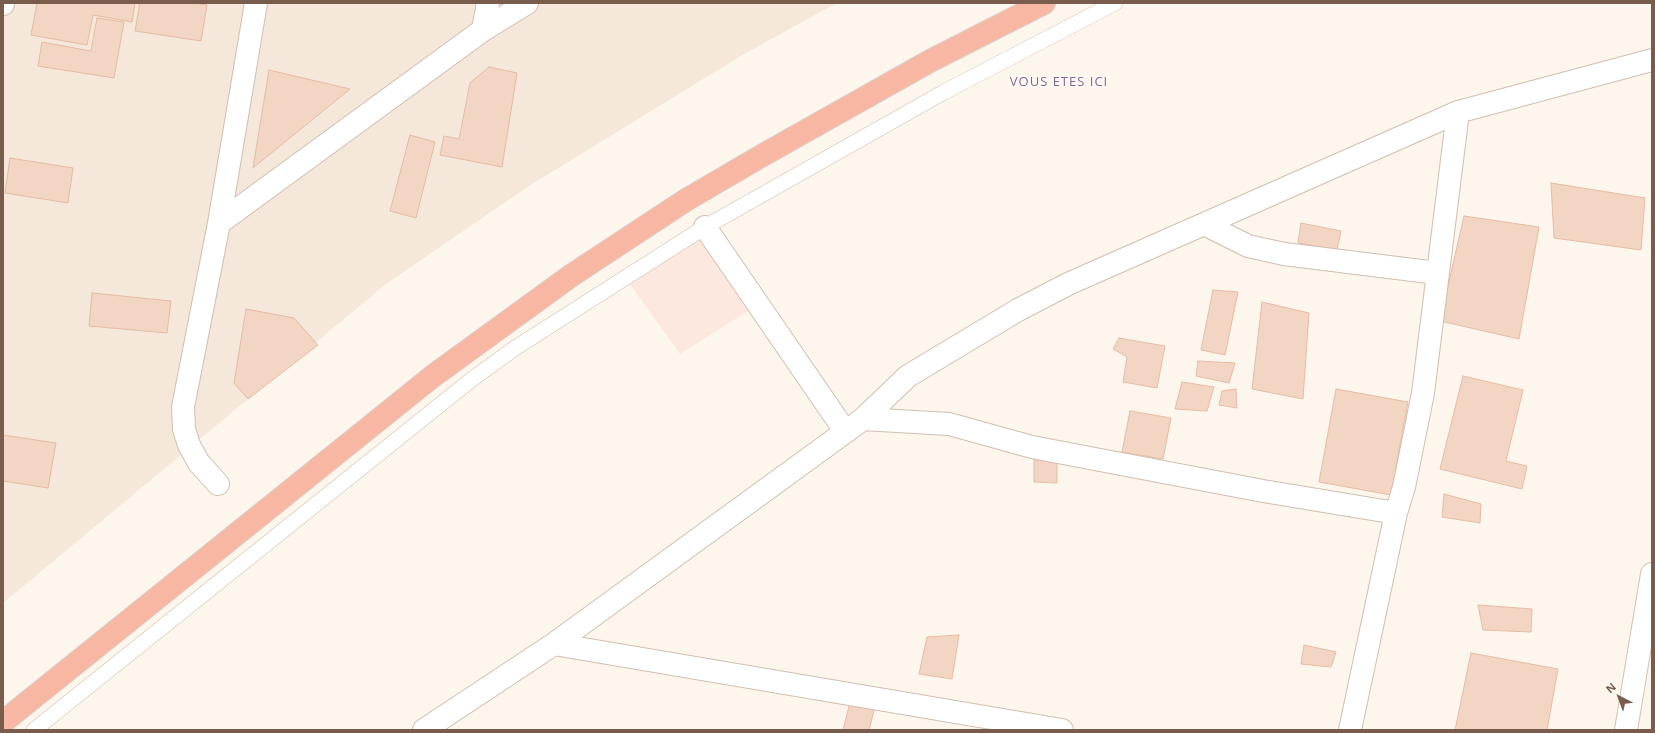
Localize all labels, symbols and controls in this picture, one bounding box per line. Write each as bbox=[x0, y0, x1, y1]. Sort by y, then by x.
district label: VOUS ETES ICI bbox=[1010, 74, 1108, 90]
north arrow bbox=[1599, 677, 1639, 717]
text: N bbox=[1602, 679, 1619, 696]

